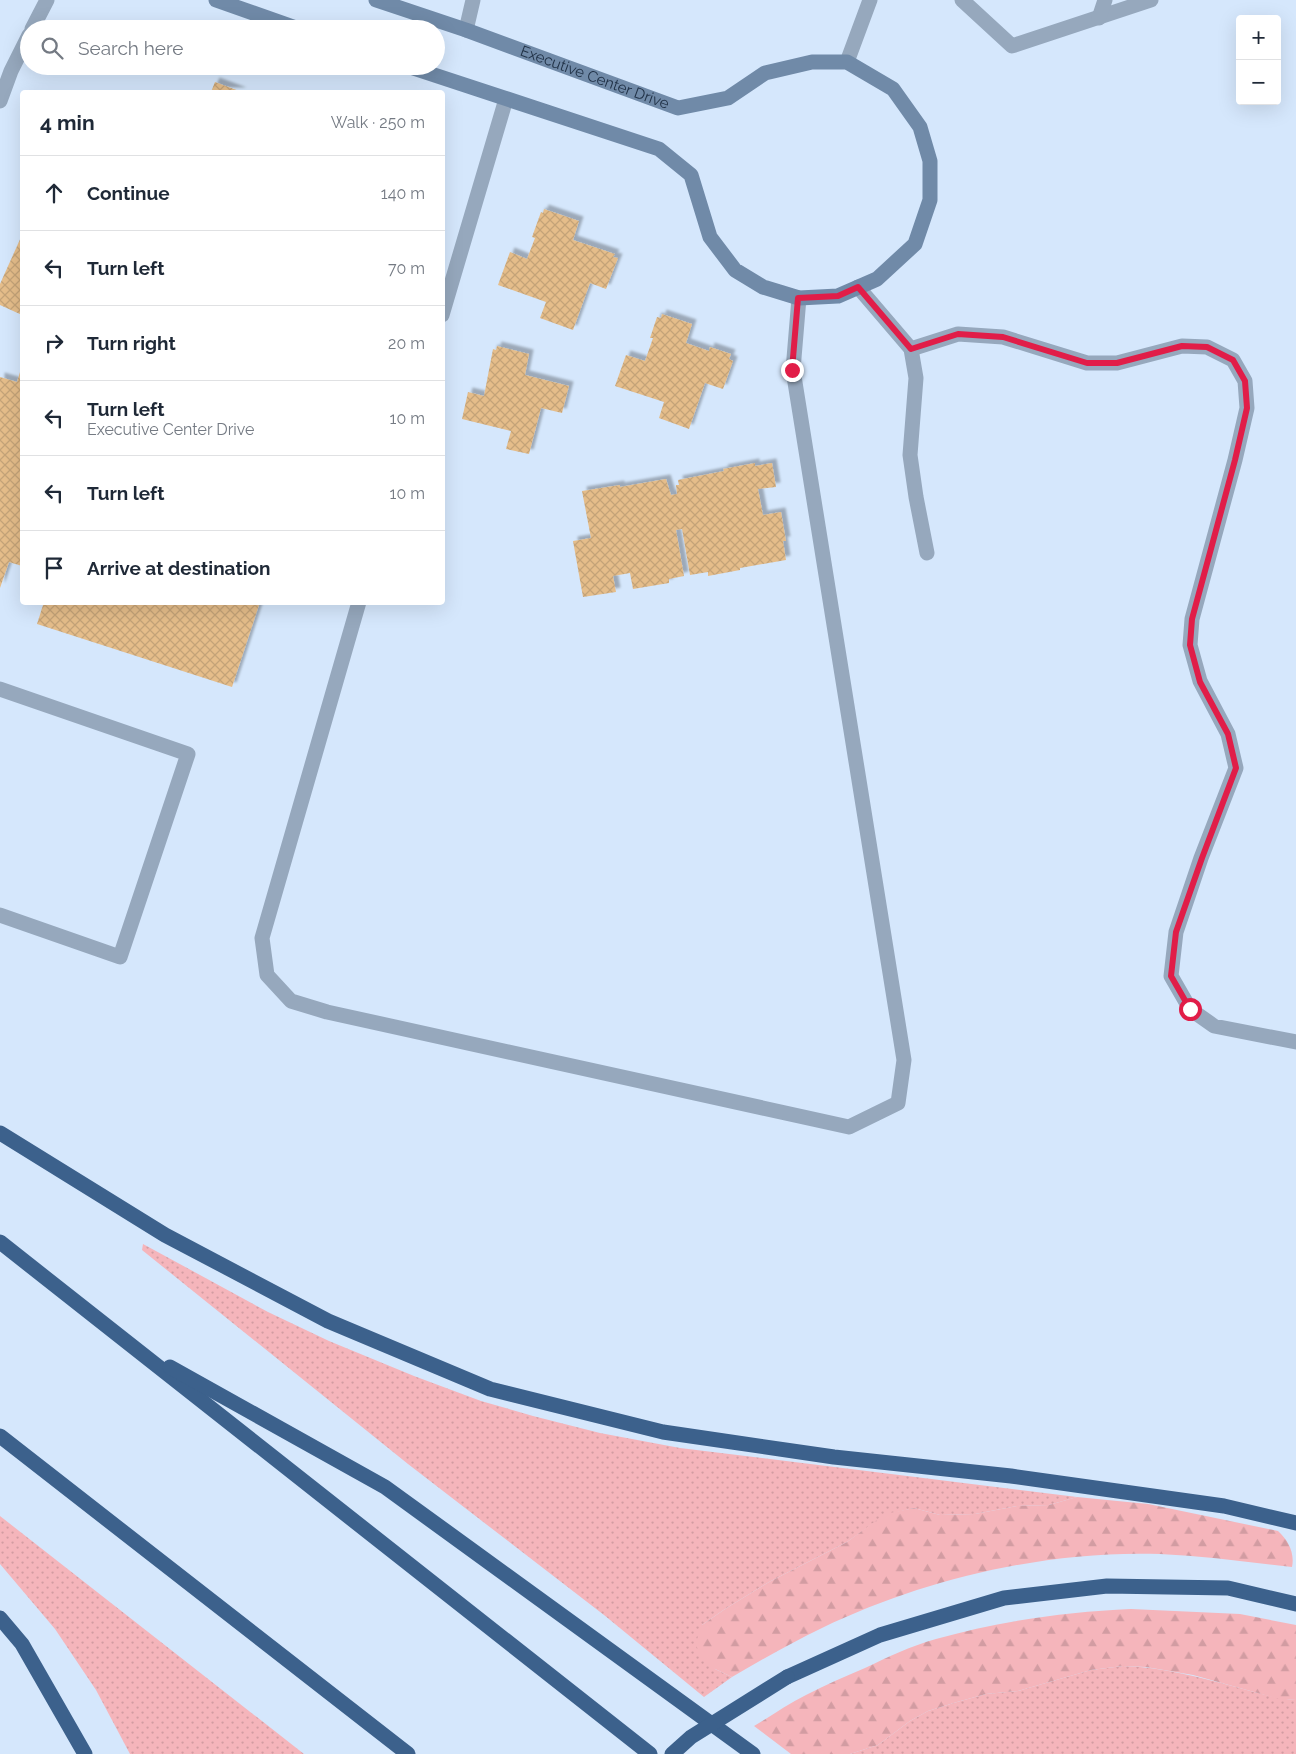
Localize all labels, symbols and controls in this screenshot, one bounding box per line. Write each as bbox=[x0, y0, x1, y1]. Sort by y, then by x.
map controls bbox=[1236, 15, 1281, 105]
button: + bbox=[1236, 15, 1281, 60]
search box bbox=[20, 20, 445, 75]
icon: search bbox=[38, 34, 66, 62]
text: Search here bbox=[78, 37, 184, 59]
street label: Executive Center Drive bbox=[518, 42, 672, 113]
button: − bbox=[1236, 60, 1281, 105]
text: 4 min bbox=[40, 110, 95, 135]
text: Walk · 250 m bbox=[331, 113, 425, 132]
icon: ahead bbox=[40, 179, 68, 207]
text: Continue bbox=[87, 182, 170, 204]
text: 140 m bbox=[381, 184, 425, 203]
icon: left bbox=[40, 254, 68, 282]
text: Turn left bbox=[87, 257, 164, 279]
text: 70 m bbox=[388, 259, 425, 278]
icon: right bbox=[40, 329, 68, 357]
text: Turn right bbox=[87, 332, 176, 354]
text: 20 m bbox=[388, 334, 425, 353]
route end bbox=[781, 359, 804, 382]
text: Turn left bbox=[87, 398, 164, 420]
icon: left bbox=[40, 404, 68, 432]
text: 10 m bbox=[390, 409, 425, 428]
text: Executive Center Drive bbox=[87, 420, 254, 439]
icon: left bbox=[40, 479, 68, 507]
text: Turn left bbox=[87, 482, 164, 504]
text: 10 m bbox=[390, 484, 425, 503]
icon: arrive bbox=[40, 554, 68, 582]
text: Arrive at destination bbox=[87, 557, 271, 579]
route start bbox=[1179, 998, 1202, 1021]

